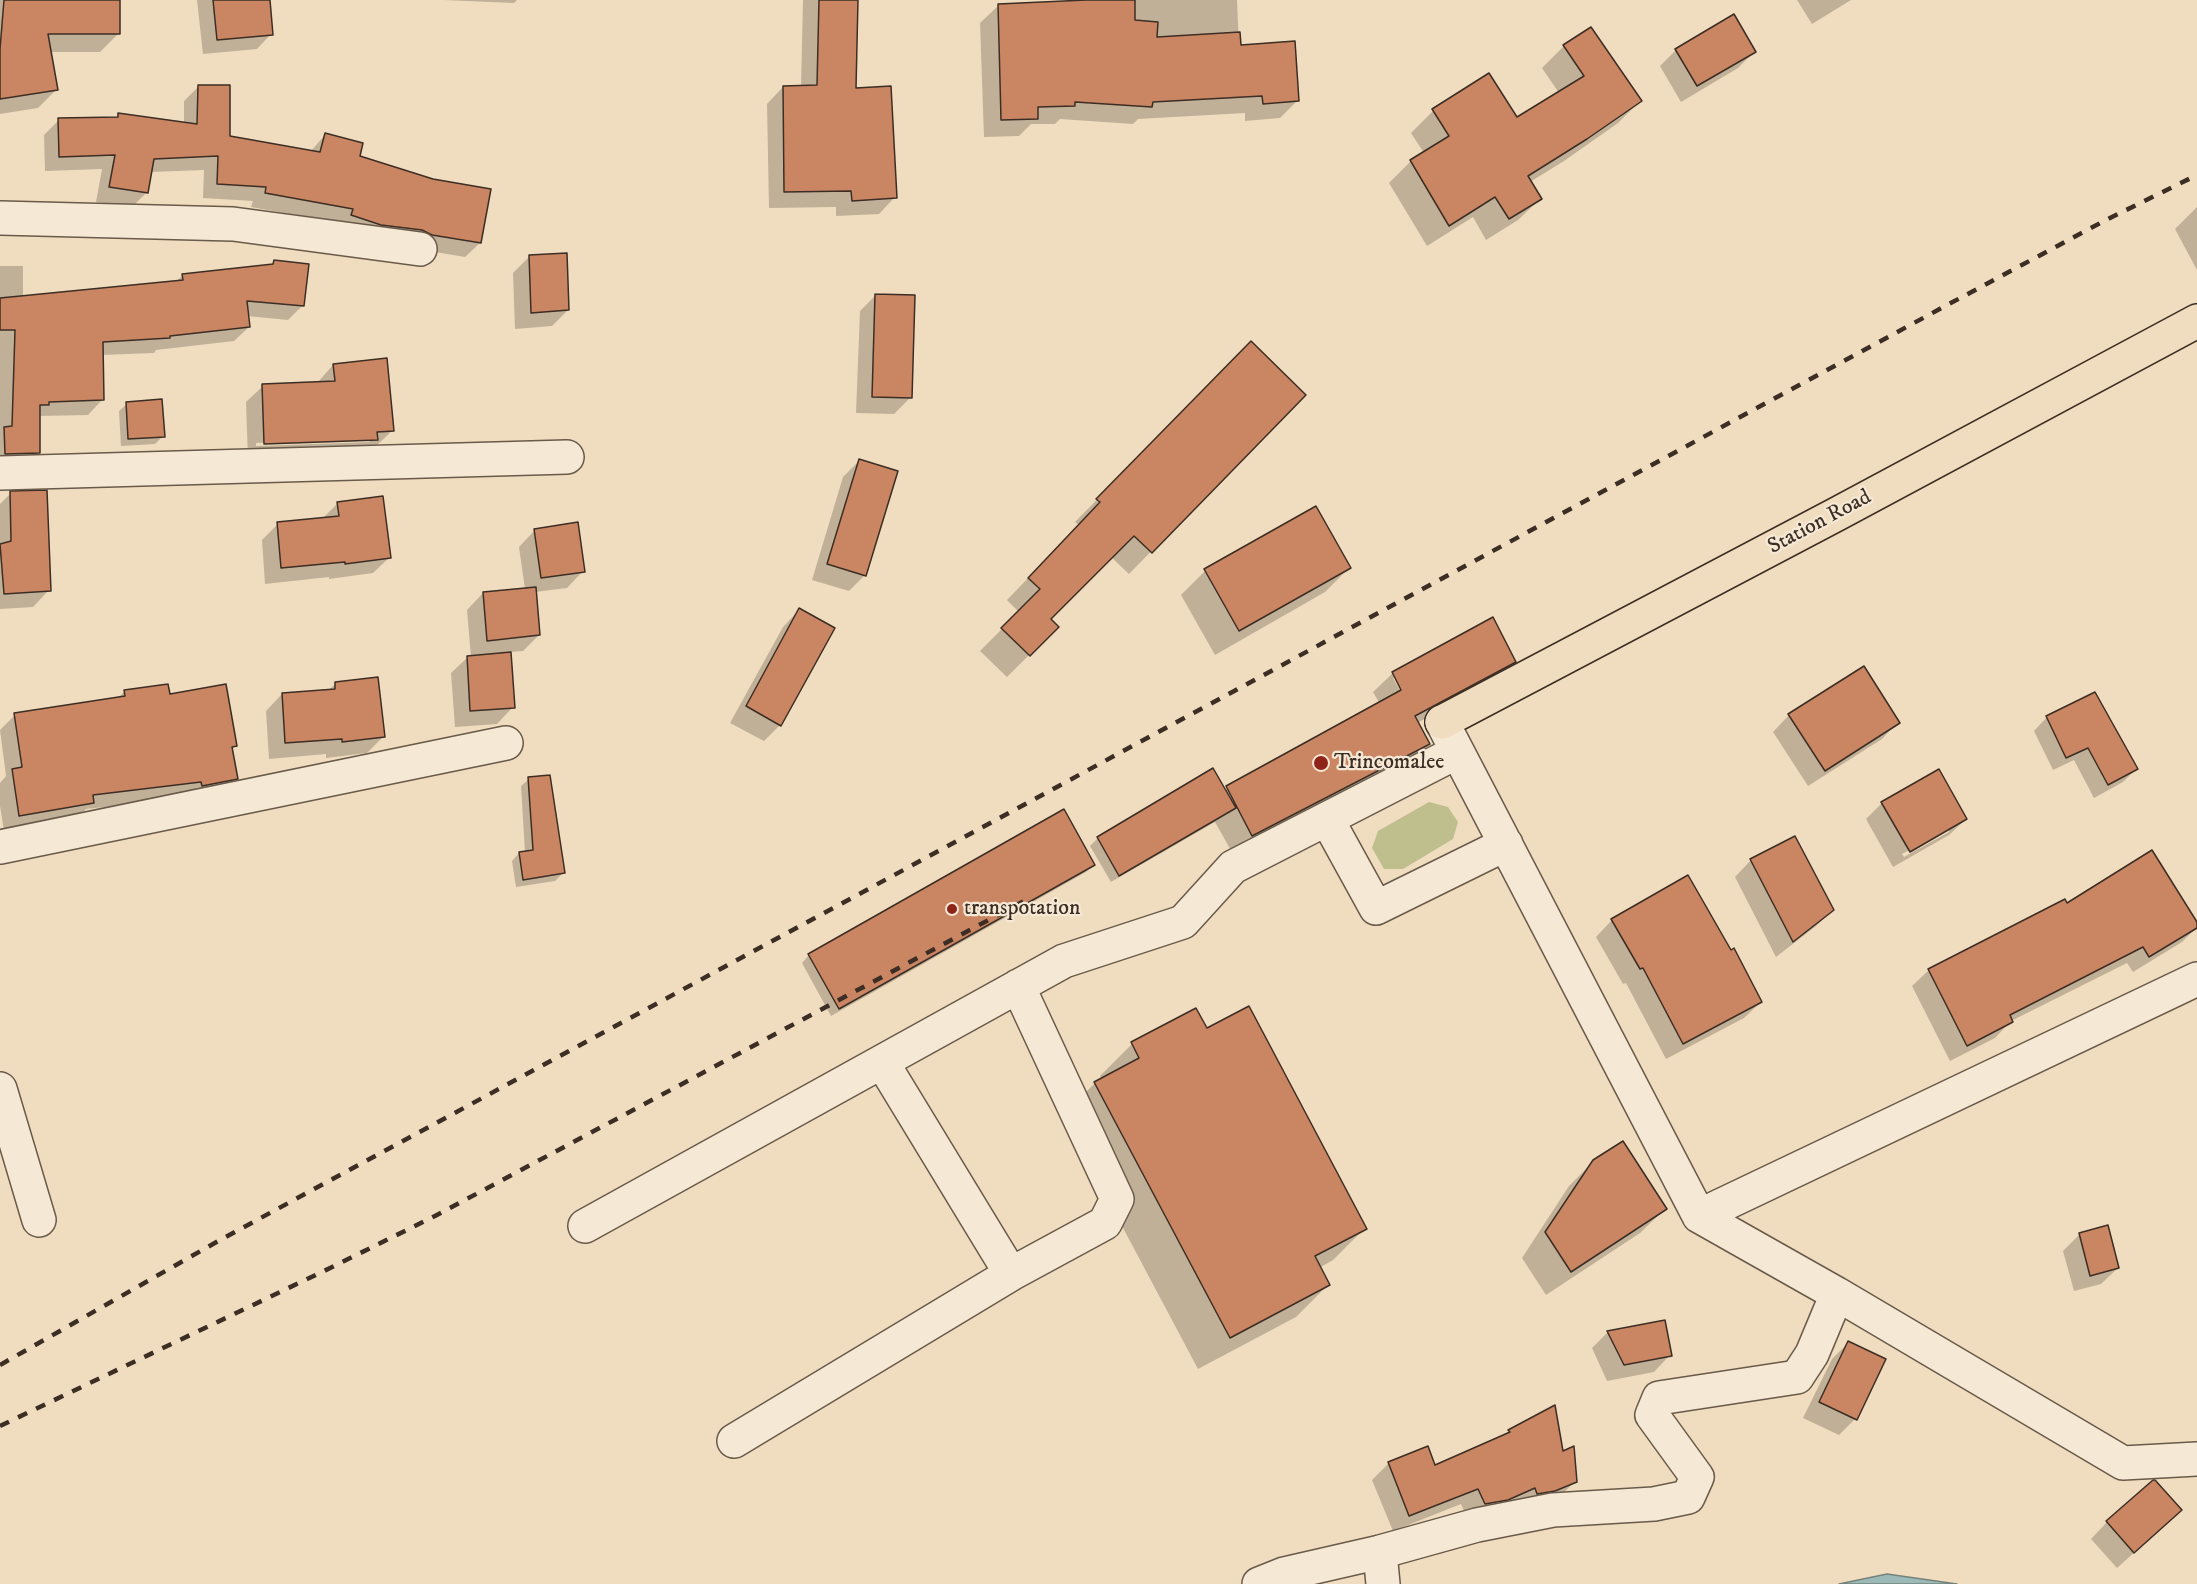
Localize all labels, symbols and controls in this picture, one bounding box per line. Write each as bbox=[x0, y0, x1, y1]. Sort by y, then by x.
street label: Station Road bbox=[1764, 485, 1876, 561]
place label: Trincomalee bbox=[1334, 750, 1444, 776]
marker: Trincomalee bbox=[1312, 754, 1330, 772]
place label: transpotation bbox=[964, 896, 1080, 922]
marker: transpotation bbox=[945, 902, 959, 916]

